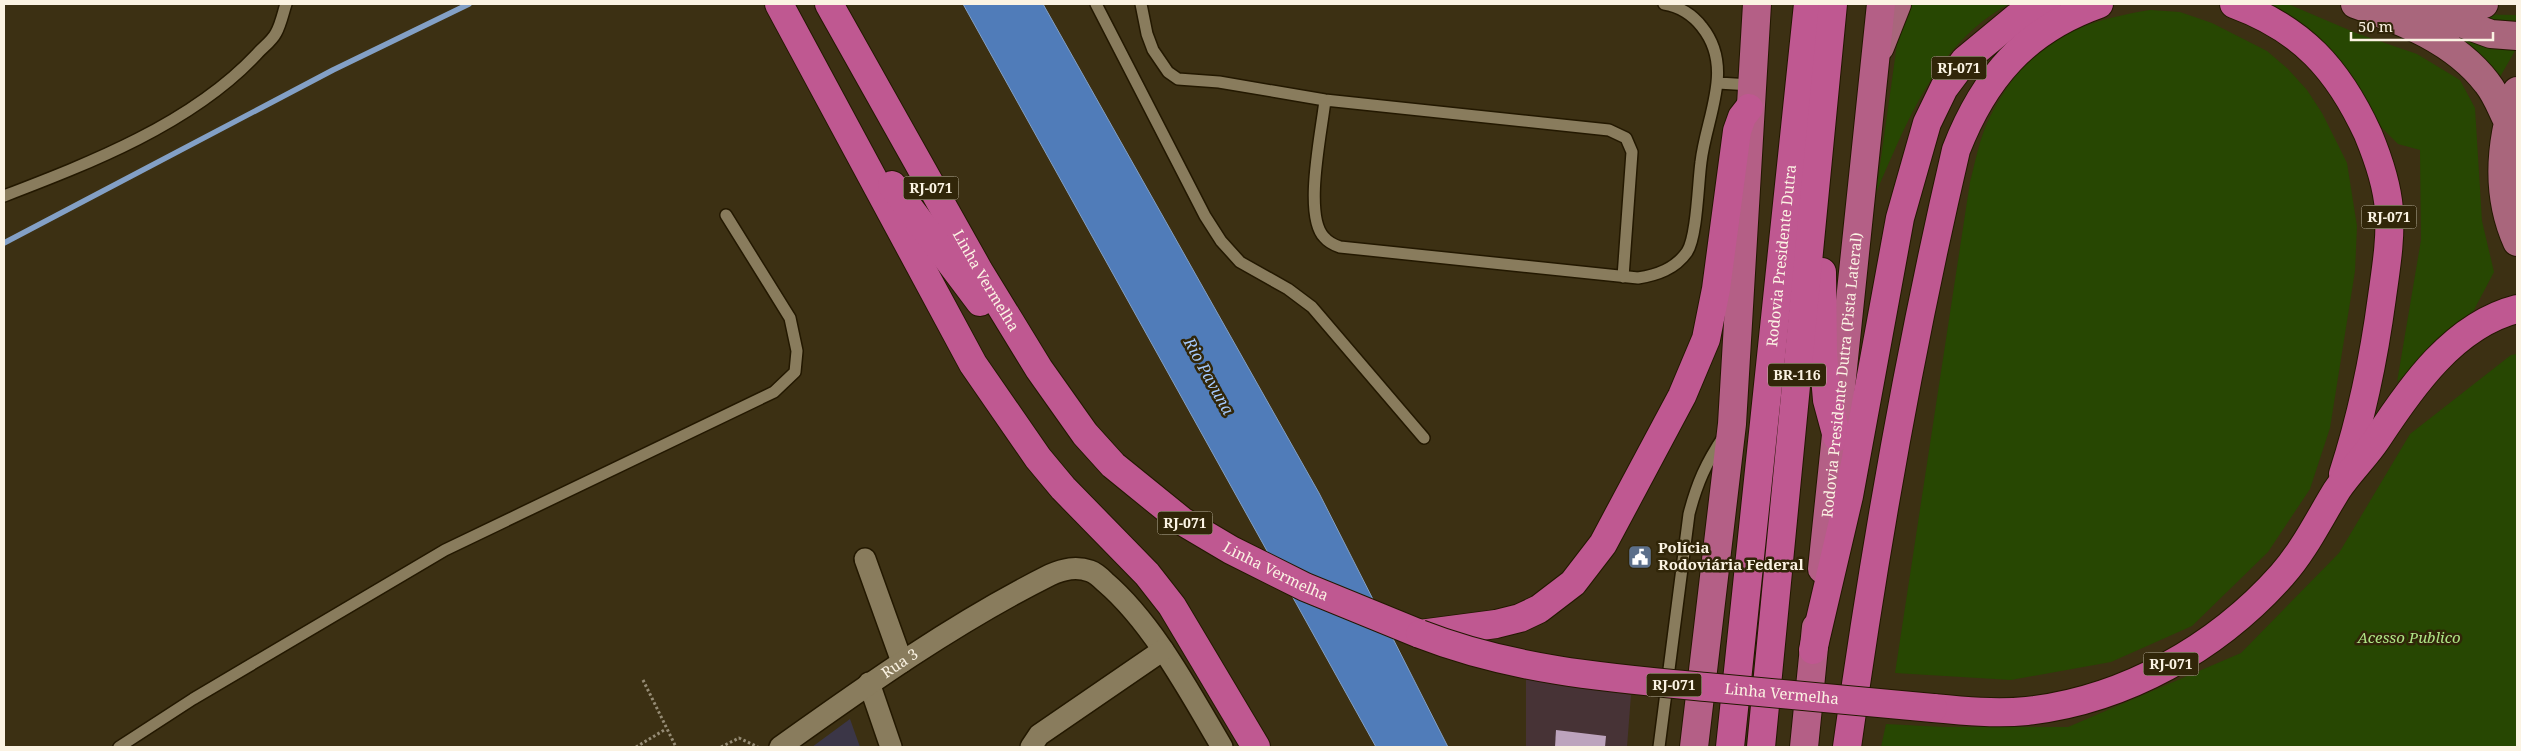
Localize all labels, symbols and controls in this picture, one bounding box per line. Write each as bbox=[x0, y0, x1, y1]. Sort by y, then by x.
scale bar bbox=[2351, 10, 2494, 42]
text: 50 m bbox=[2358, 16, 2393, 36]
road number: RJ-071 bbox=[1932, 56, 1986, 80]
street label: Rodovia Presidente Dutra bbox=[1761, 164, 1800, 348]
road number: RJ-071 bbox=[904, 177, 958, 200]
road number: RJ-071 bbox=[2362, 206, 2416, 228]
street label: Linha Vermelha bbox=[949, 226, 1025, 335]
street label: Rodovia Presidente Dutra (Pista Lateral) bbox=[1816, 231, 1866, 519]
water label: Rio Pavuna bbox=[1178, 333, 1240, 419]
road number: BR-116 bbox=[1768, 364, 1826, 386]
road number: RJ-071 bbox=[1158, 512, 1212, 534]
street label: Linha Vermelha bbox=[1220, 537, 1332, 605]
place label: Polícia Rodoviária Federal bbox=[1658, 537, 1804, 574]
public building icon: Polícia Rodoviária Federal bbox=[1627, 544, 1653, 570]
park label: Acesso Publico bbox=[2356, 627, 2461, 647]
street label: Rua 3 bbox=[877, 643, 921, 682]
road number: RJ-071 bbox=[2144, 652, 2198, 676]
road number: RJ-071 bbox=[1646, 674, 1702, 696]
street label: Linha Vermelha bbox=[1724, 678, 1840, 708]

